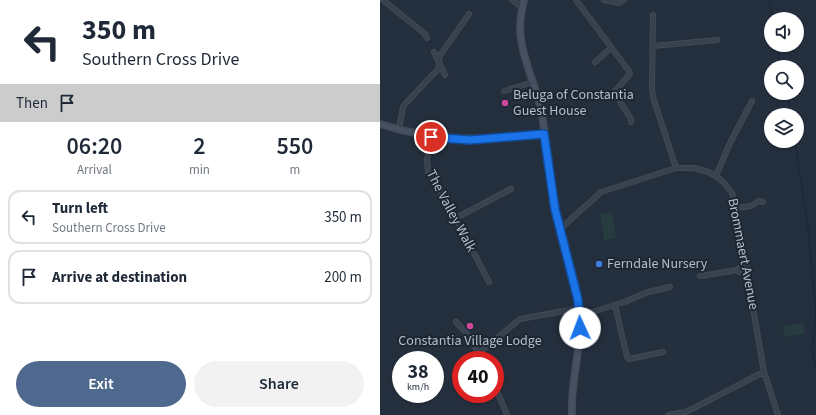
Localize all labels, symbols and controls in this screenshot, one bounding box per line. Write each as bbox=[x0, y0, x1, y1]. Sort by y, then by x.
text: 350 m bbox=[82, 10, 156, 50]
map controls bbox=[764, 12, 804, 148]
button: sound bbox=[764, 12, 804, 52]
icon: left bbox=[16, 16, 68, 68]
text: Southern Cross Drive bbox=[82, 47, 239, 72]
button: search bbox=[764, 60, 804, 100]
place label: Beluga of Constantia Guest House bbox=[513, 85, 634, 121]
icon: arrive bbox=[56, 92, 78, 114]
text: Then bbox=[16, 93, 48, 114]
marker: Beluga of Constantia Guest House bbox=[500, 98, 510, 108]
button: layers bbox=[764, 108, 804, 148]
pin bbox=[414, 120, 448, 154]
icon: arrive bbox=[420, 126, 442, 148]
text: 06:20 bbox=[67, 129, 122, 164]
text: 2 bbox=[193, 129, 206, 164]
text: 550 bbox=[277, 129, 313, 164]
text: Arrival bbox=[77, 161, 112, 179]
text: min bbox=[189, 161, 210, 179]
text: m bbox=[290, 161, 300, 179]
street label: The Valley Walk bbox=[421, 166, 481, 256]
street label: Brommaert Avenue bbox=[722, 196, 764, 312]
text: Turn left bbox=[52, 198, 108, 219]
icon: left bbox=[18, 206, 40, 228]
text: 350 m bbox=[324, 207, 362, 228]
text: Southern Cross Drive bbox=[52, 219, 166, 237]
place label: Ferndale Nursery bbox=[607, 254, 708, 274]
marker: Ferndale Nursery bbox=[594, 259, 604, 269]
icon: arrive bbox=[18, 266, 40, 288]
text: Arrive at destination bbox=[52, 267, 187, 288]
text: 200 m bbox=[324, 267, 362, 288]
position arrow bbox=[559, 307, 601, 349]
marker: Constantia Village Lodge bbox=[465, 321, 475, 331]
place label: Constantia Village Lodge bbox=[398, 331, 542, 351]
speed limit sign: 40 bbox=[452, 351, 504, 403]
text: 38 bbox=[407, 358, 429, 386]
button: Exit bbox=[16, 361, 186, 407]
button: Share bbox=[194, 361, 364, 407]
text: km/h bbox=[407, 380, 429, 394]

